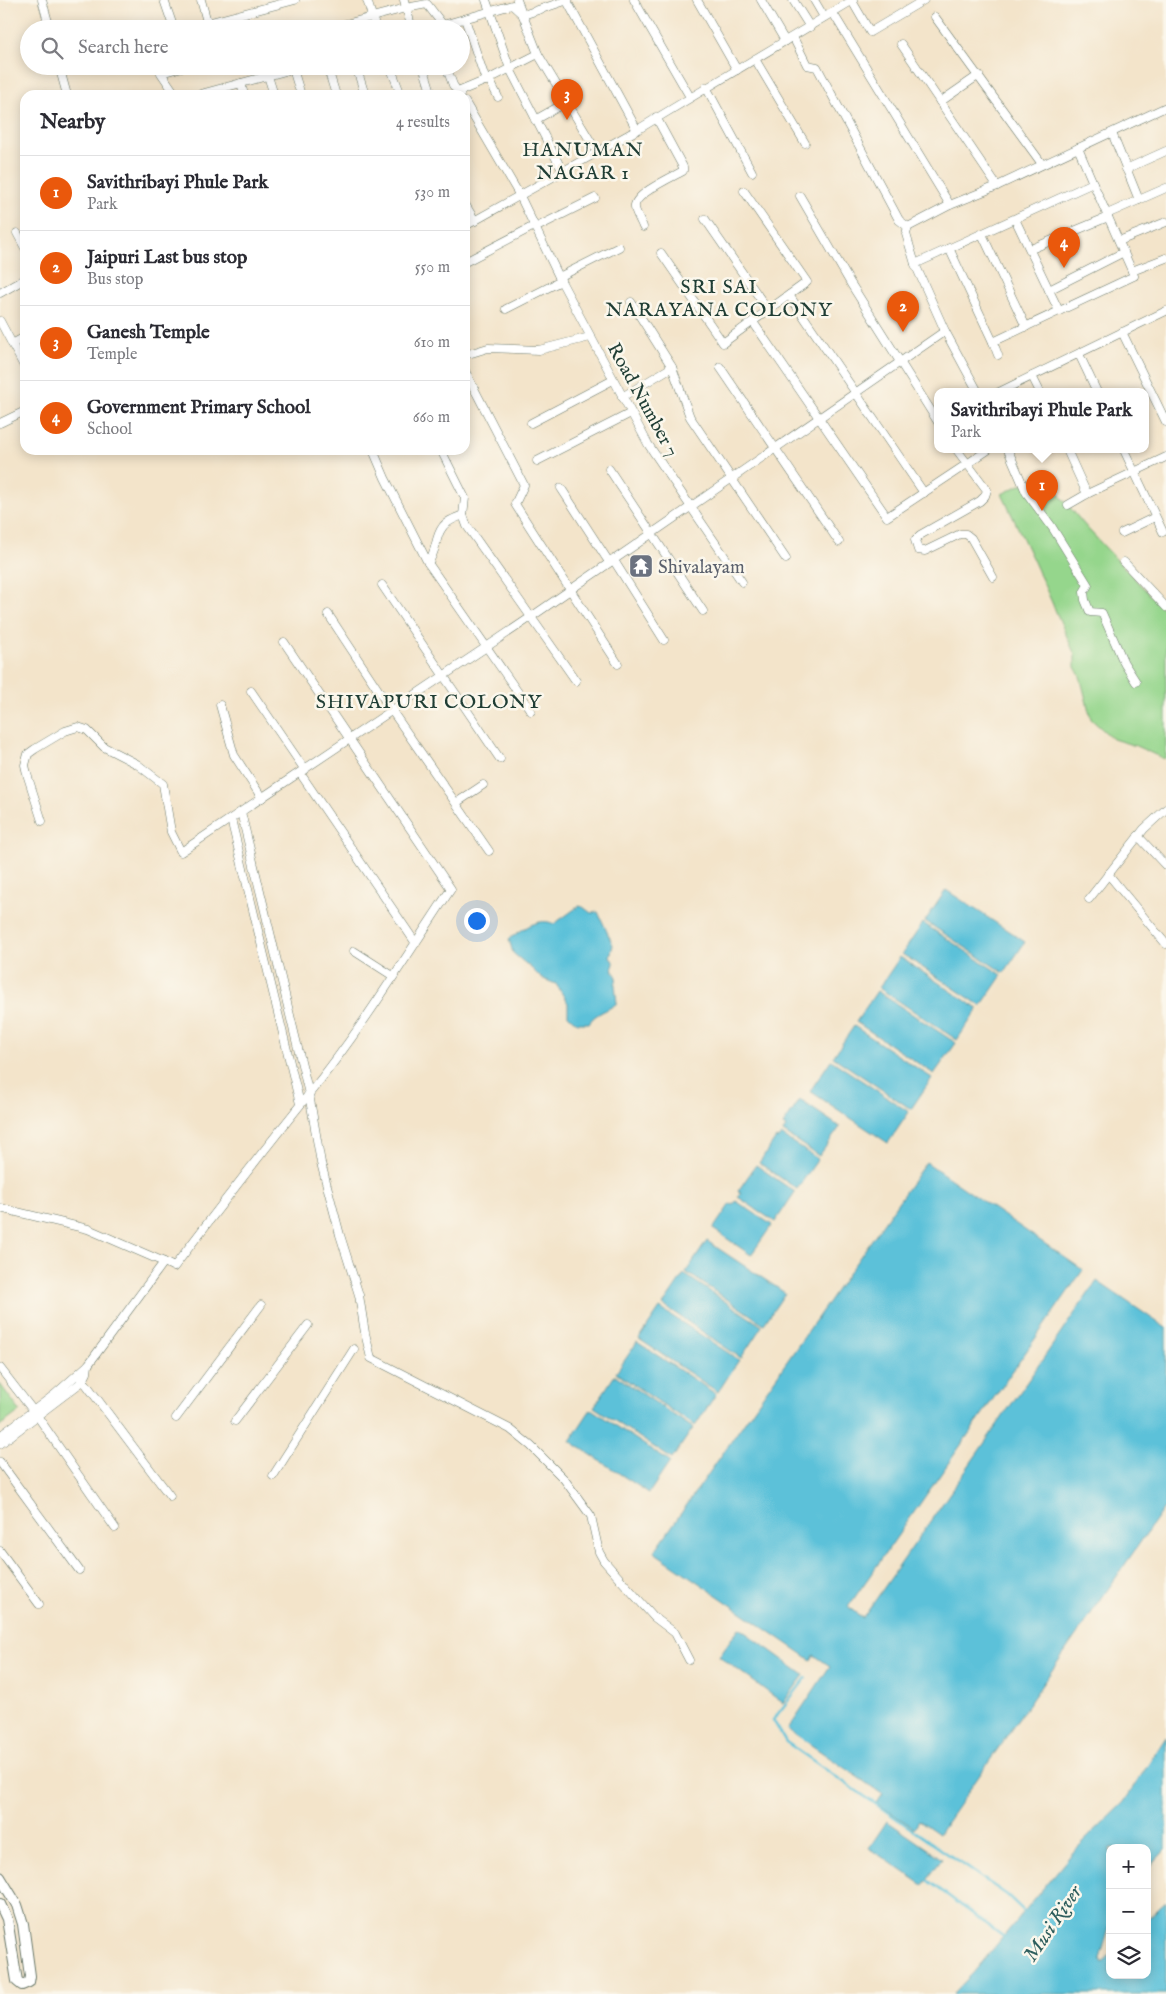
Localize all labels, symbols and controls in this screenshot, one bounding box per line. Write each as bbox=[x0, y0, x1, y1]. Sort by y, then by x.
search box bbox=[20, 20, 470, 75]
icon: search bbox=[38, 34, 66, 62]
text: Search here bbox=[78, 36, 169, 60]
pin: 3 bbox=[551, 79, 583, 120]
text: Nearby bbox=[40, 109, 105, 136]
text: 4 results bbox=[396, 113, 450, 133]
district label: HANUMAN NAGAR 1 bbox=[522, 138, 644, 186]
text: Savithribayi Phule Park bbox=[87, 171, 269, 195]
text: 1 bbox=[53, 183, 59, 203]
text: 530 m bbox=[415, 183, 450, 203]
text: Park bbox=[87, 195, 117, 215]
pin: 4 bbox=[1048, 227, 1080, 268]
text: Jaipuri Last bus stop bbox=[87, 246, 247, 270]
text: 2 bbox=[52, 258, 60, 278]
text: 550 m bbox=[415, 258, 450, 278]
text: Bus stop bbox=[87, 270, 143, 290]
district label: SRI SAI NARAYANA COLONY bbox=[605, 275, 833, 323]
pin: 2 bbox=[887, 291, 919, 332]
text: Ganesh Temple bbox=[87, 321, 210, 345]
text: 3 bbox=[53, 333, 59, 353]
text: 610 m bbox=[414, 333, 450, 353]
street label: Road Number 7 bbox=[601, 339, 683, 461]
text: Temple bbox=[87, 345, 137, 365]
popup bbox=[934, 388, 1149, 453]
text: Government Primary School bbox=[87, 396, 310, 420]
text: Savithribayi Phule Park bbox=[951, 399, 1132, 423]
text: 4 bbox=[52, 408, 60, 428]
text: 660 m bbox=[413, 408, 450, 428]
text: School bbox=[87, 420, 132, 440]
text: Park bbox=[951, 423, 981, 443]
pin: 1 bbox=[1026, 470, 1058, 511]
temple icon: Shivalayam bbox=[628, 553, 654, 579]
place label: Shivalayam bbox=[658, 556, 745, 580]
district label: SHIVAPURI COLONY bbox=[316, 690, 543, 715]
your location bbox=[464, 908, 490, 934]
map controls bbox=[1106, 1844, 1151, 1979]
button: + bbox=[1106, 1844, 1151, 1889]
water label: Musi River bbox=[1019, 1880, 1088, 1967]
button: − bbox=[1106, 1889, 1151, 1934]
button: layers bbox=[1106, 1934, 1151, 1979]

